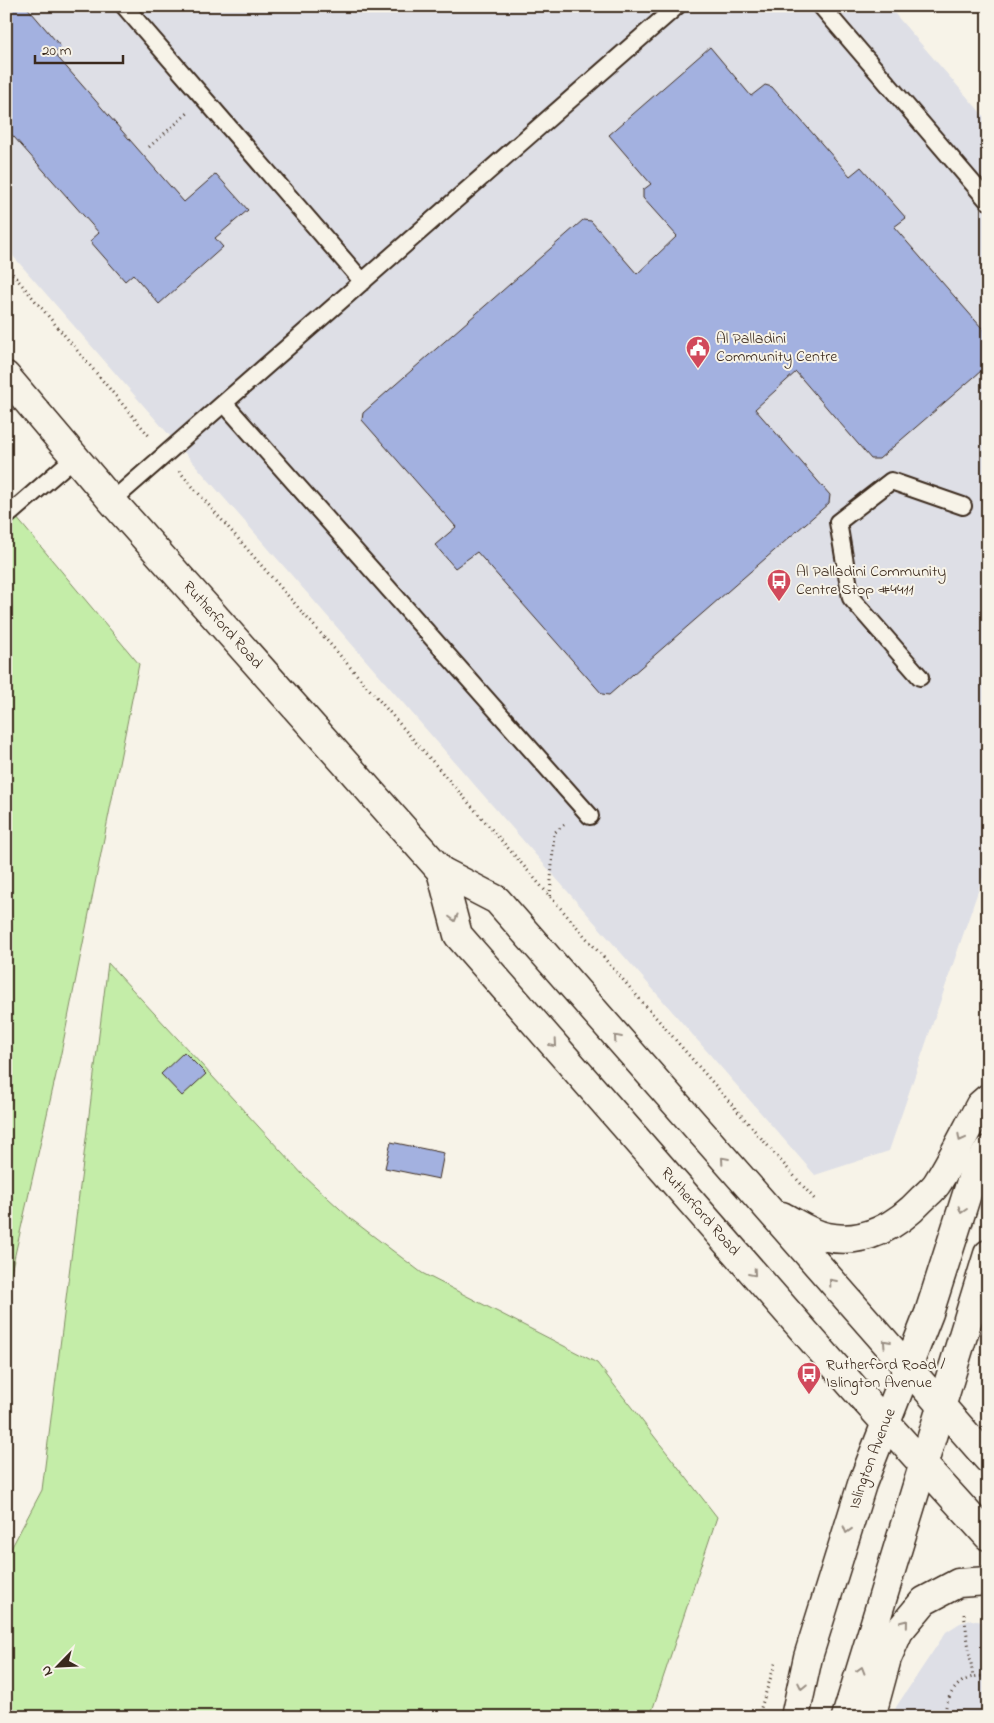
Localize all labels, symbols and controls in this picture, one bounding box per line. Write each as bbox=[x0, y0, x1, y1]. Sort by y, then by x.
scale bar bbox=[35, 32, 122, 64]
text: 20 m bbox=[42, 40, 72, 62]
place label: Al Palladini Community Centre bbox=[716, 327, 838, 369]
public building icon: Al Palladini Community Centre bbox=[685, 335, 711, 369]
place label: Al Palladini Community Centre Stop #4411 bbox=[796, 560, 946, 602]
bus stop icon: Al Palladini Community Centre Stop #4411 bbox=[766, 568, 792, 602]
street label: Rutherford Road bbox=[177, 576, 268, 674]
one-way arrow bbox=[448, 914, 459, 923]
one-way arrow bbox=[614, 1034, 623, 1043]
one-way arrow bbox=[548, 1039, 557, 1048]
one-way arrow bbox=[958, 1133, 968, 1142]
one-way arrow bbox=[721, 1156, 730, 1165]
street label: Rutherford Road bbox=[655, 1162, 746, 1261]
one-way arrow bbox=[958, 1206, 968, 1214]
one-way arrow bbox=[747, 1267, 756, 1276]
one-way arrow bbox=[828, 1278, 837, 1287]
one-way arrow bbox=[882, 1340, 891, 1349]
place label: Rutherford Road / Islington Avenue bbox=[826, 1353, 946, 1395]
bus stop icon: Rutherford Road / Islington Avenue bbox=[796, 1361, 822, 1395]
street label: Islington Avenue bbox=[843, 1404, 903, 1512]
one-way arrow bbox=[843, 1526, 853, 1534]
one-way arrow bbox=[900, 1620, 908, 1629]
north arrow bbox=[32, 1640, 82, 1690]
text: N bbox=[36, 1662, 59, 1679]
one-way arrow bbox=[855, 1666, 865, 1675]
one-way arrow bbox=[797, 1682, 808, 1691]

